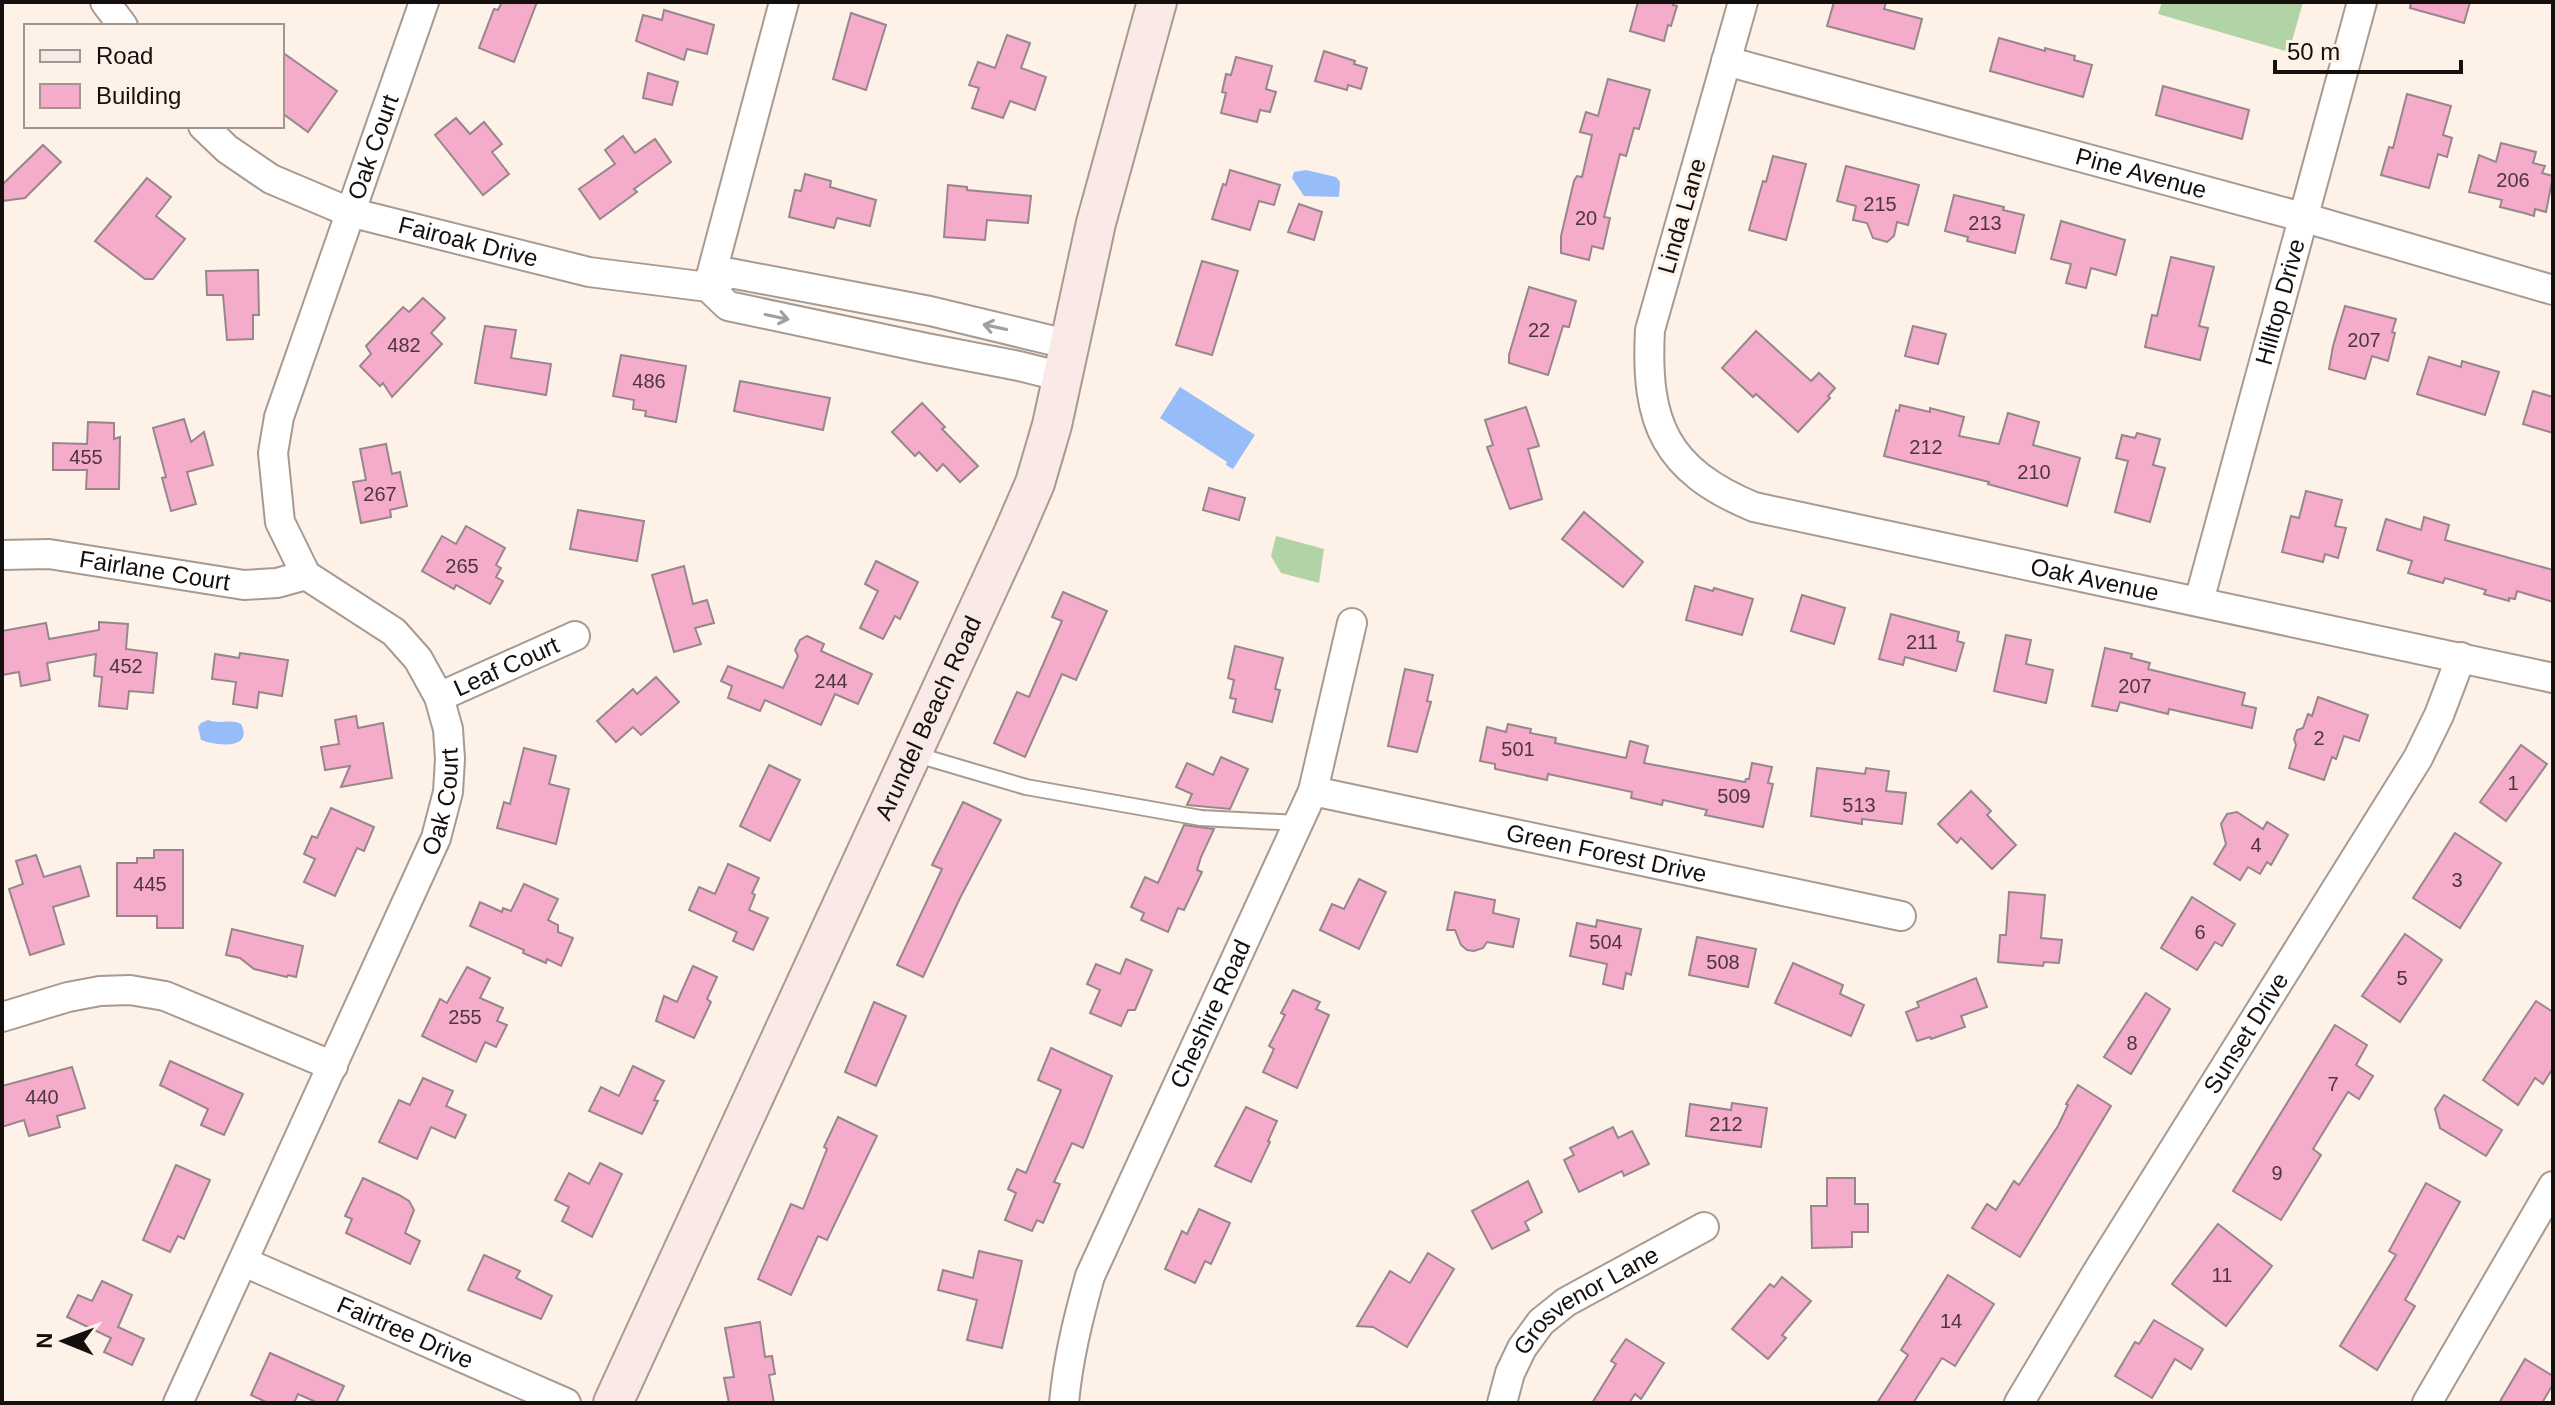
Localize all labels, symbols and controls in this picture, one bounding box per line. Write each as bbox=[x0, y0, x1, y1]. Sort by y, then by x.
legend bbox=[24, 24, 284, 128]
scale bar bbox=[2275, 24, 2461, 74]
text: 50 m bbox=[2287, 38, 2340, 65]
text: Road bbox=[96, 42, 153, 69]
text: Building bbox=[96, 82, 181, 109]
street label: Oak Court bbox=[342, 91, 404, 203]
street label: Pine Avenue bbox=[2073, 142, 2210, 204]
street label: Linda Lane bbox=[1652, 155, 1711, 277]
house number: 206 bbox=[2496, 169, 2530, 191]
house number: 215 bbox=[1863, 193, 1897, 215]
house number: 20 bbox=[1575, 207, 1597, 229]
street label: Fairoak Drive bbox=[396, 211, 541, 272]
house number: 213 bbox=[1968, 212, 2002, 234]
street label: Hilltop Drive bbox=[2250, 236, 2310, 368]
one-way arrow bbox=[764, 310, 789, 325]
one-way arrow bbox=[983, 319, 1009, 334]
house number: 22 bbox=[1528, 319, 1550, 341]
house number: 207 bbox=[2347, 329, 2381, 351]
house number: 482 bbox=[387, 334, 421, 356]
house number: 486 bbox=[632, 370, 666, 392]
house number: 212 bbox=[1909, 436, 1943, 458]
house number: 455 bbox=[69, 446, 103, 468]
house number: 210 bbox=[2017, 461, 2051, 483]
house number: 267 bbox=[363, 483, 397, 505]
street label: Fairlane Court bbox=[77, 545, 232, 596]
street label: Oak Avenue bbox=[2028, 553, 2161, 606]
house number: 265 bbox=[445, 555, 479, 577]
street label: Arundel Beach Road bbox=[869, 612, 986, 824]
street label: Leaf Court bbox=[450, 631, 563, 702]
house number: 211 bbox=[1906, 631, 1938, 653]
house number: 452 bbox=[109, 655, 143, 677]
house number: 244 bbox=[814, 670, 848, 692]
house number: 207 bbox=[2118, 675, 2152, 697]
house number: 2 bbox=[2313, 727, 2325, 749]
house number: 501 bbox=[1501, 738, 1535, 760]
street label: Oak Court bbox=[416, 747, 463, 860]
house number: 1 bbox=[2507, 772, 2519, 794]
house number: 509 bbox=[1717, 785, 1751, 807]
house number: 513 bbox=[1842, 794, 1876, 816]
street label: Green Forest Drive bbox=[1504, 818, 1709, 887]
house number: 4 bbox=[2250, 834, 2262, 856]
house number: 3 bbox=[2451, 869, 2463, 891]
house number: 445 bbox=[133, 873, 167, 895]
house number: 6 bbox=[2194, 921, 2206, 943]
house number: 504 bbox=[1589, 931, 1623, 953]
street label: Cheshire Road bbox=[1164, 936, 1256, 1092]
house number: 508 bbox=[1706, 951, 1740, 973]
house number: 5 bbox=[2396, 967, 2408, 989]
street label: Sunset Drive bbox=[2198, 968, 2294, 1098]
house number: 255 bbox=[448, 1006, 482, 1028]
house number: 8 bbox=[2126, 1032, 2138, 1054]
house number: 7 bbox=[2327, 1073, 2339, 1095]
house number: 440 bbox=[25, 1086, 59, 1108]
house number: 212 bbox=[1709, 1113, 1743, 1135]
house number: 9 bbox=[2271, 1162, 2283, 1184]
street label: Grosvenor Lane bbox=[1508, 1240, 1663, 1360]
house number: 11 bbox=[2212, 1264, 2232, 1286]
street label: Fairtree Drive bbox=[333, 1291, 477, 1374]
north arrow bbox=[24, 1301, 104, 1381]
house number: 14 bbox=[1940, 1310, 1962, 1332]
text: N bbox=[32, 1332, 57, 1349]

